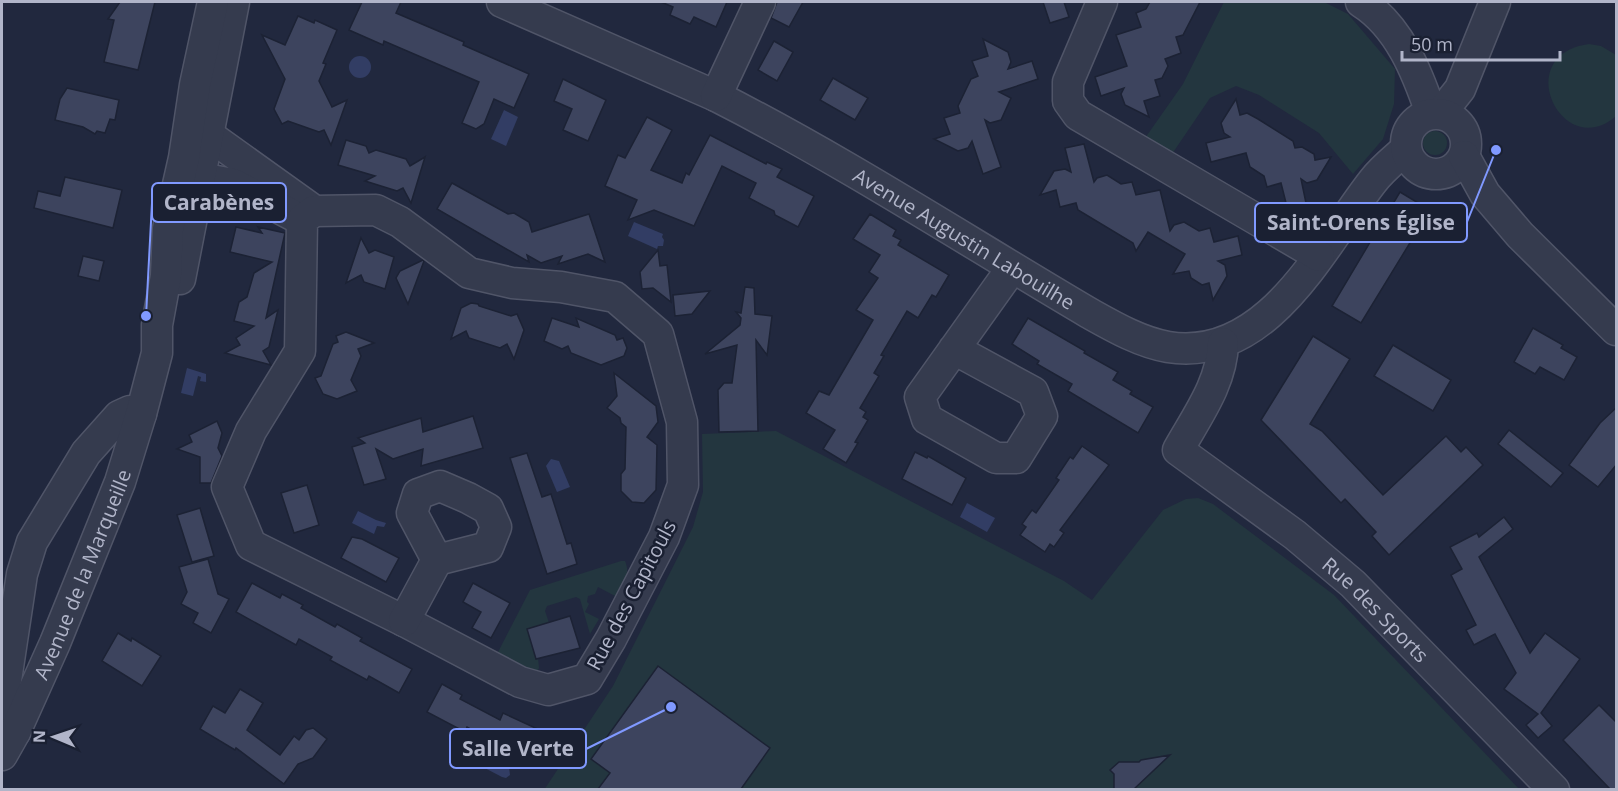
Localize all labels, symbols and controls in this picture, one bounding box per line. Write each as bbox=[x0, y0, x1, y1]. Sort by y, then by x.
scale bar bbox=[1402, 24, 1560, 62]
text: 50 m bbox=[1411, 32, 1453, 56]
street label: Avenue Augustin Labouilhe bbox=[849, 161, 1080, 315]
callout: Carabènes bbox=[152, 183, 286, 222]
text: Carabènes bbox=[164, 188, 274, 216]
callout: Saint-Orens Église bbox=[1255, 203, 1467, 242]
text: Saint-Orens Église bbox=[1267, 208, 1455, 236]
street label: Avenue de la Marqueille bbox=[27, 466, 137, 683]
street label: Rue des Capitouls bbox=[580, 515, 682, 675]
street label: Rue des Sports bbox=[1317, 551, 1435, 668]
north arrow bbox=[24, 707, 84, 767]
callout: Salle Verte bbox=[450, 729, 586, 768]
text: N bbox=[28, 730, 50, 743]
text: Salle Verte bbox=[462, 734, 574, 762]

